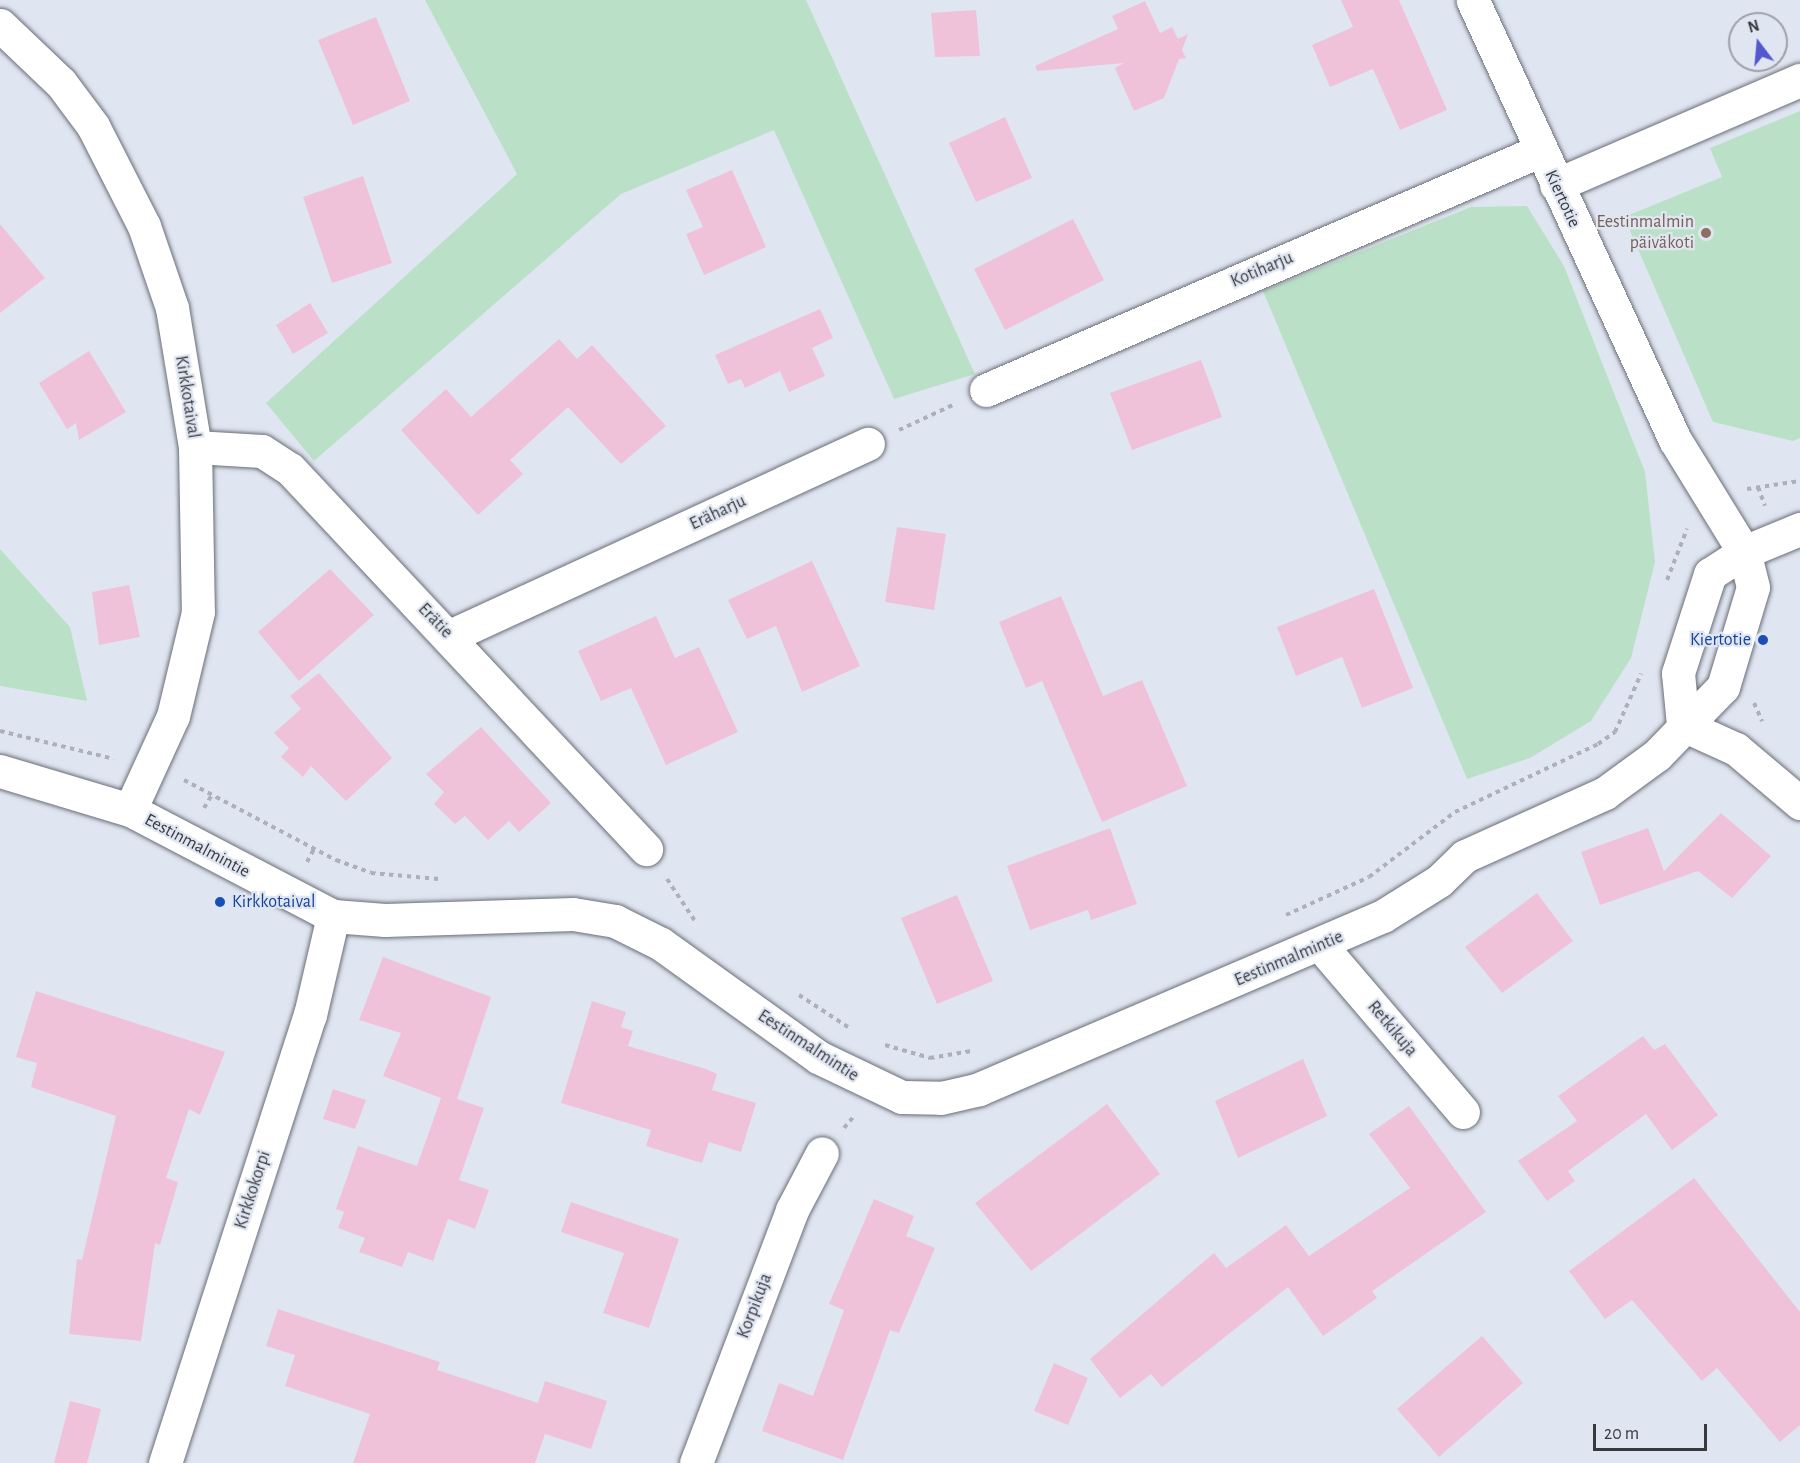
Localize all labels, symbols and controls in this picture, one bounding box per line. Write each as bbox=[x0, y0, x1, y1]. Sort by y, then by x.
north arrow bbox=[1728, 12, 1788, 72]
text: N bbox=[1746, 17, 1761, 36]
street label: Kiertotie bbox=[1539, 167, 1585, 231]
place label: Eestinmalmin päiväkoti bbox=[1596, 212, 1694, 254]
marker: Eestinmalmin päiväkoti bbox=[1699, 226, 1713, 240]
street label: Kotiharju bbox=[1228, 247, 1296, 293]
street label: Kirkkotaival bbox=[170, 354, 204, 440]
street label: Eräharju bbox=[686, 491, 750, 535]
street label: Erätie bbox=[413, 599, 457, 643]
place label: Kiertotie bbox=[1690, 629, 1751, 651]
marker: Kiertotie bbox=[1756, 633, 1770, 647]
street label: Eestinmalmintie bbox=[141, 809, 253, 883]
place label: Kirkkotaival bbox=[232, 891, 315, 913]
marker: Kirkkotaival bbox=[213, 895, 227, 909]
street label: Eestinmalmintie bbox=[1231, 926, 1347, 992]
street label: Retkikuja bbox=[1362, 997, 1422, 1061]
street label: Eestinmalmintie bbox=[753, 1005, 863, 1087]
street label: Kirkkokorpi bbox=[230, 1148, 276, 1232]
street label: Korpikuja bbox=[733, 1270, 777, 1342]
scale bar bbox=[1596, 1412, 1710, 1450]
text: 20 m bbox=[1604, 1425, 1639, 1443]

